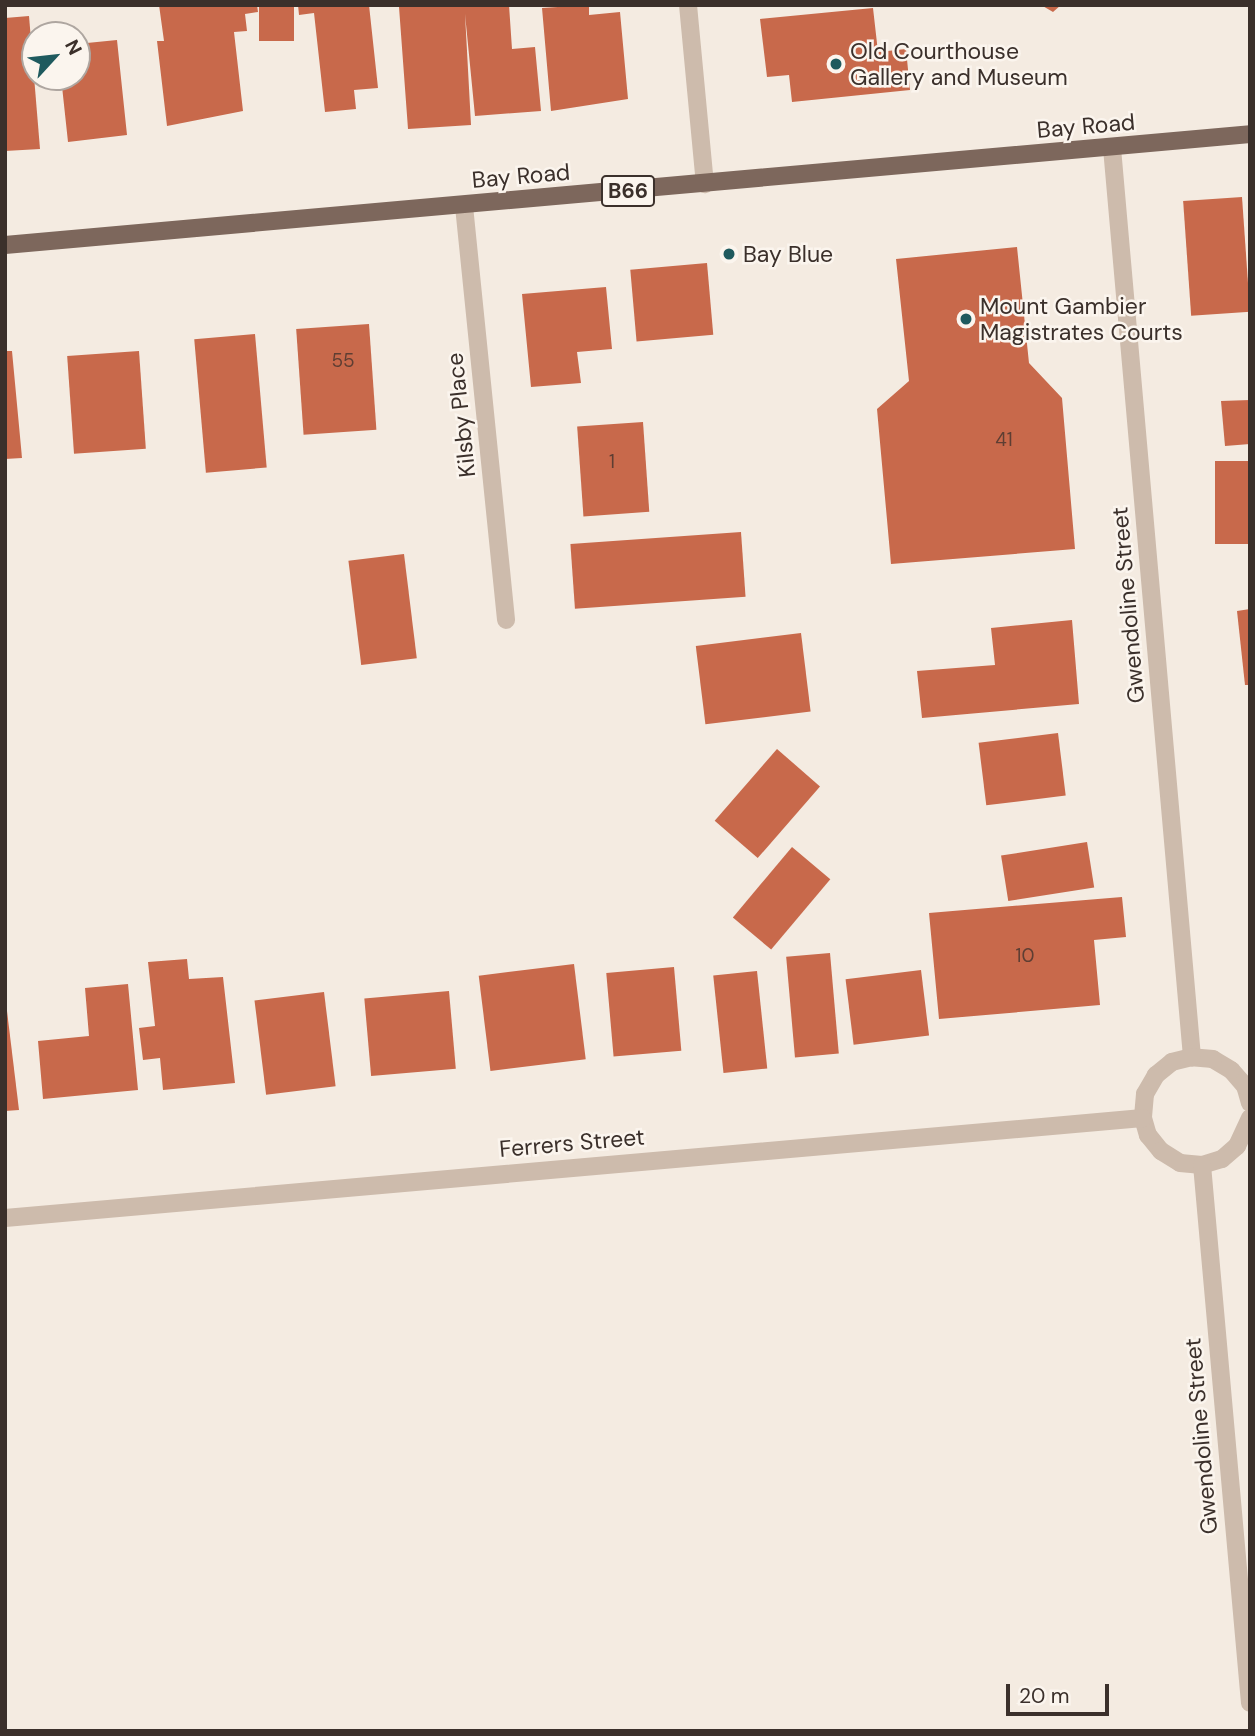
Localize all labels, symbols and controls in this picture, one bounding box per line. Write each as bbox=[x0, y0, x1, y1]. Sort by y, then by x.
north arrow bbox=[21, 21, 91, 91]
text: N bbox=[59, 35, 88, 59]
place label: Old Courthouse Gallery and Museum bbox=[850, 37, 1068, 91]
marker: Old Courthouse Gallery and Museum bbox=[828, 56, 844, 72]
street label: Bay Road bbox=[1036, 108, 1136, 144]
street label: Bay Road bbox=[471, 158, 571, 194]
road number: B66 bbox=[600, 174, 656, 208]
place label: Bay Blue bbox=[743, 240, 833, 268]
marker: Bay Blue bbox=[721, 246, 737, 262]
place label: Mount Gambier Magistrates Courts bbox=[980, 292, 1183, 346]
marker: Mount Gambier Magistrates Courts bbox=[958, 311, 974, 327]
house number: 55 bbox=[331, 350, 355, 372]
street label: Kilsby Place bbox=[441, 351, 481, 479]
house number: 41 bbox=[995, 429, 1013, 451]
house number: 1 bbox=[609, 451, 615, 473]
street label: Gwendoline Street bbox=[1106, 506, 1150, 704]
house number: 10 bbox=[1016, 945, 1034, 967]
street label: Ferrers Street bbox=[498, 1123, 646, 1163]
street label: Gwendoline Street bbox=[1179, 1337, 1223, 1535]
scale bar bbox=[1010, 1670, 1113, 1714]
text: 20 m bbox=[1019, 1682, 1070, 1710]

